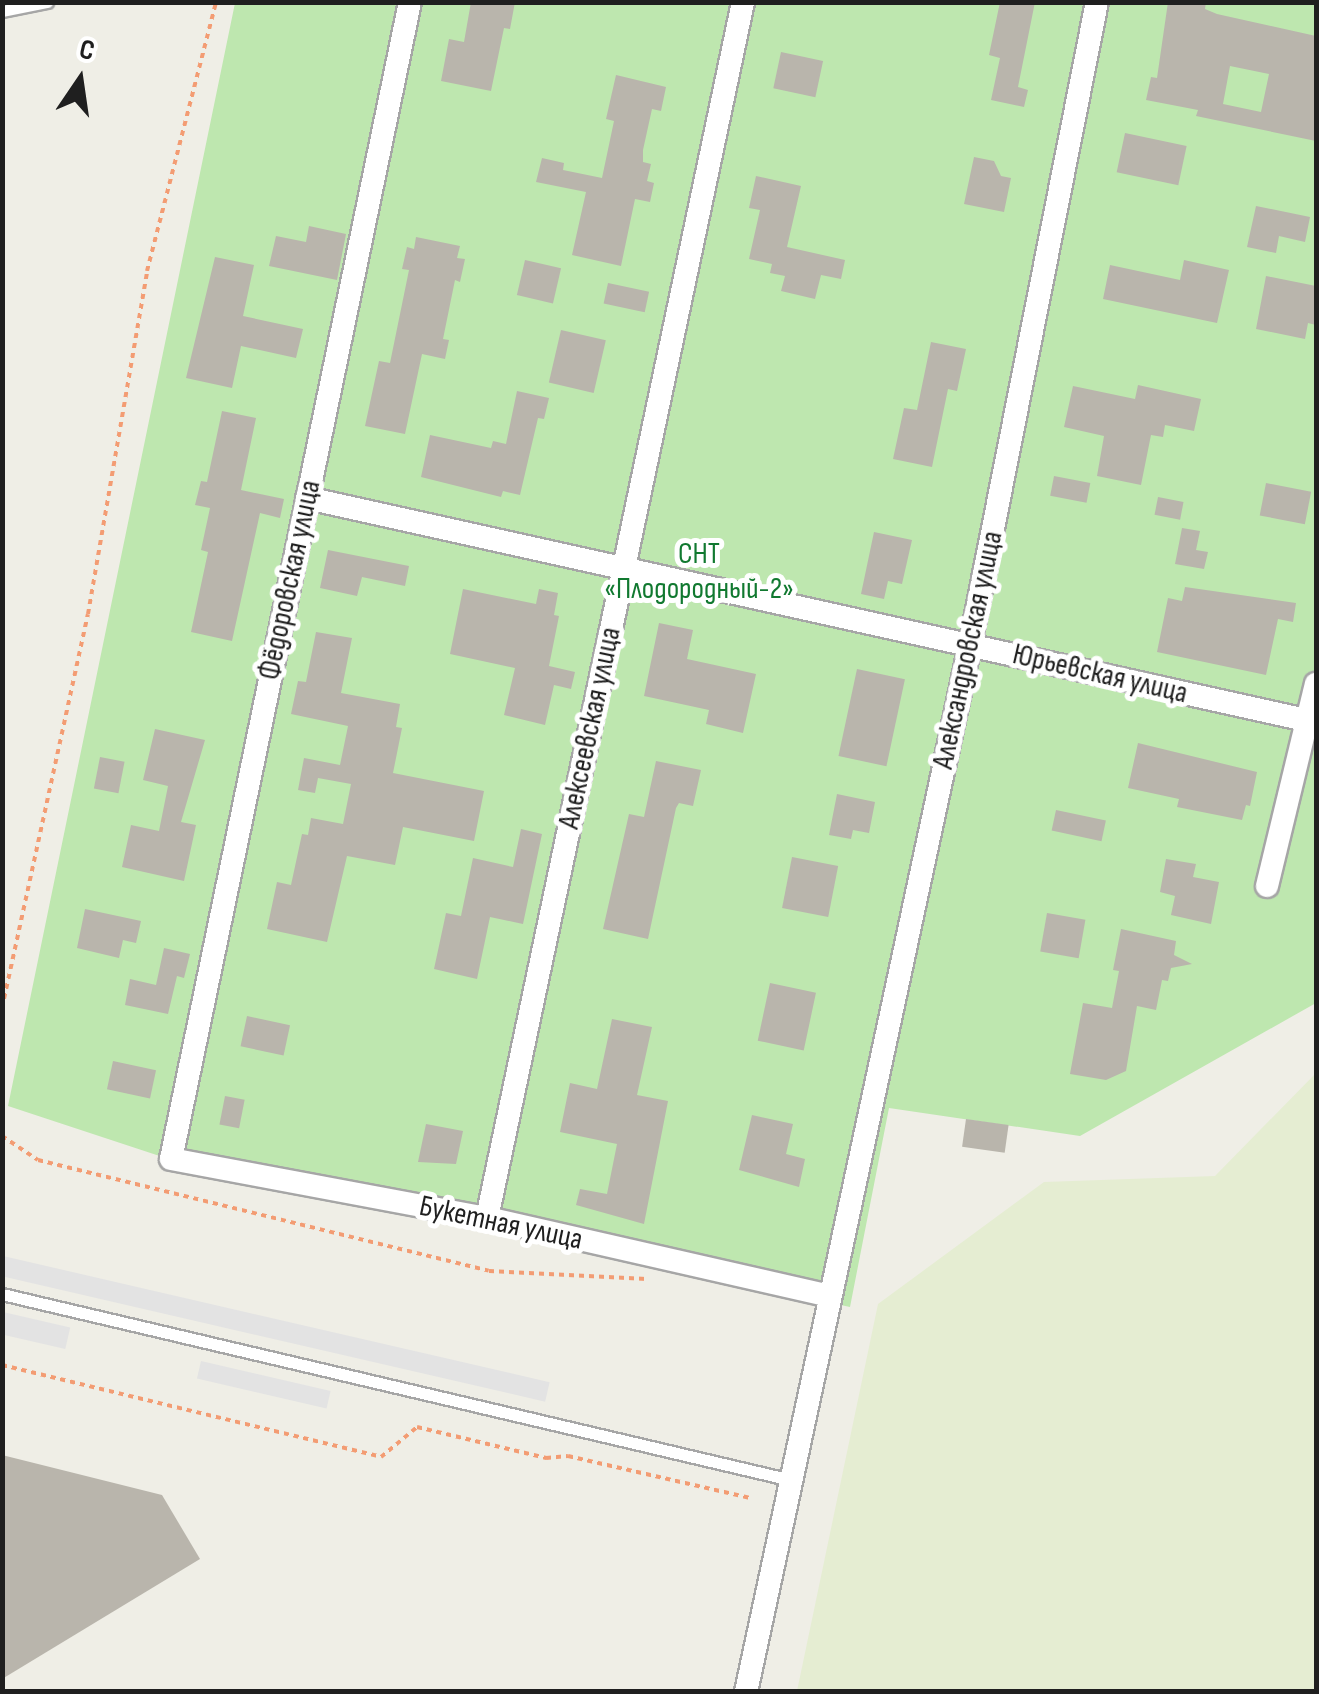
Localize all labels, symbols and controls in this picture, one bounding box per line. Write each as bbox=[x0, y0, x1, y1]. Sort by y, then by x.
north arrow bbox=[30, 30, 130, 130]
text: С bbox=[76, 33, 98, 68]
street label: Фёдоровская улица bbox=[251, 477, 329, 683]
street label: Александровская улица bbox=[925, 528, 1011, 772]
park label: СНТ «Плодородный-2» bbox=[604, 536, 794, 606]
street label: Алексеевская улица bbox=[551, 624, 629, 832]
street label: Юрьевская улица bbox=[1009, 636, 1191, 712]
street label: Букетная улица bbox=[416, 1188, 586, 1258]

